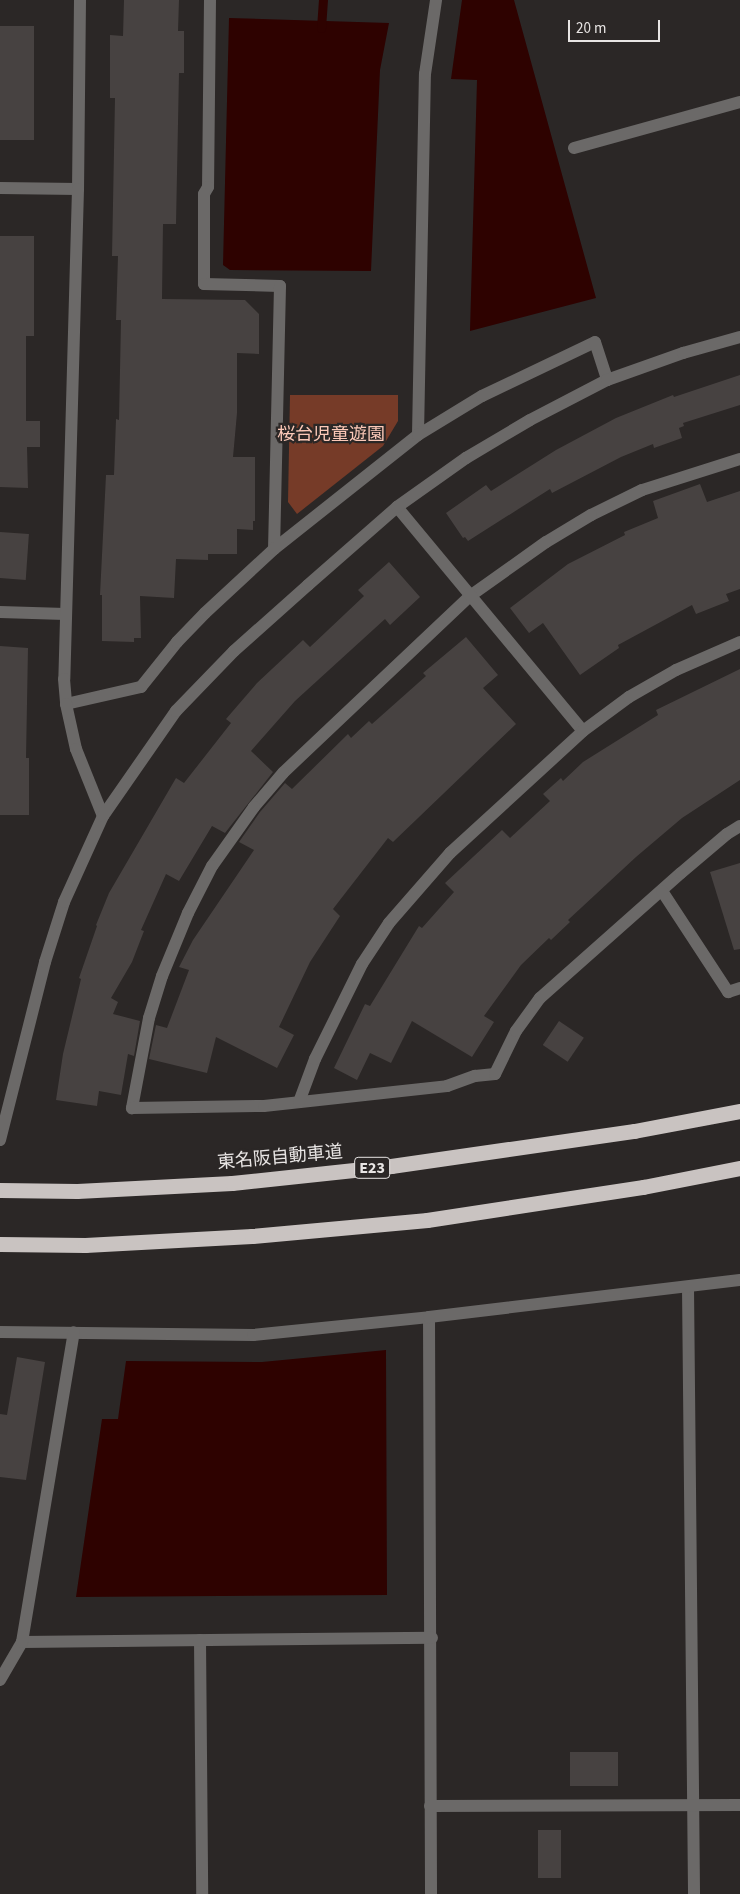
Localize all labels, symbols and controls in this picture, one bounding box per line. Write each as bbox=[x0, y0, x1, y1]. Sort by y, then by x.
scale bar bbox=[570, 10, 662, 42]
text: 20 m bbox=[576, 18, 606, 39]
park label: 桜台児童遊園 bbox=[277, 424, 385, 446]
street label: 東名阪自動車道 bbox=[216, 1142, 344, 1174]
road number: E23 bbox=[353, 1154, 391, 1182]

